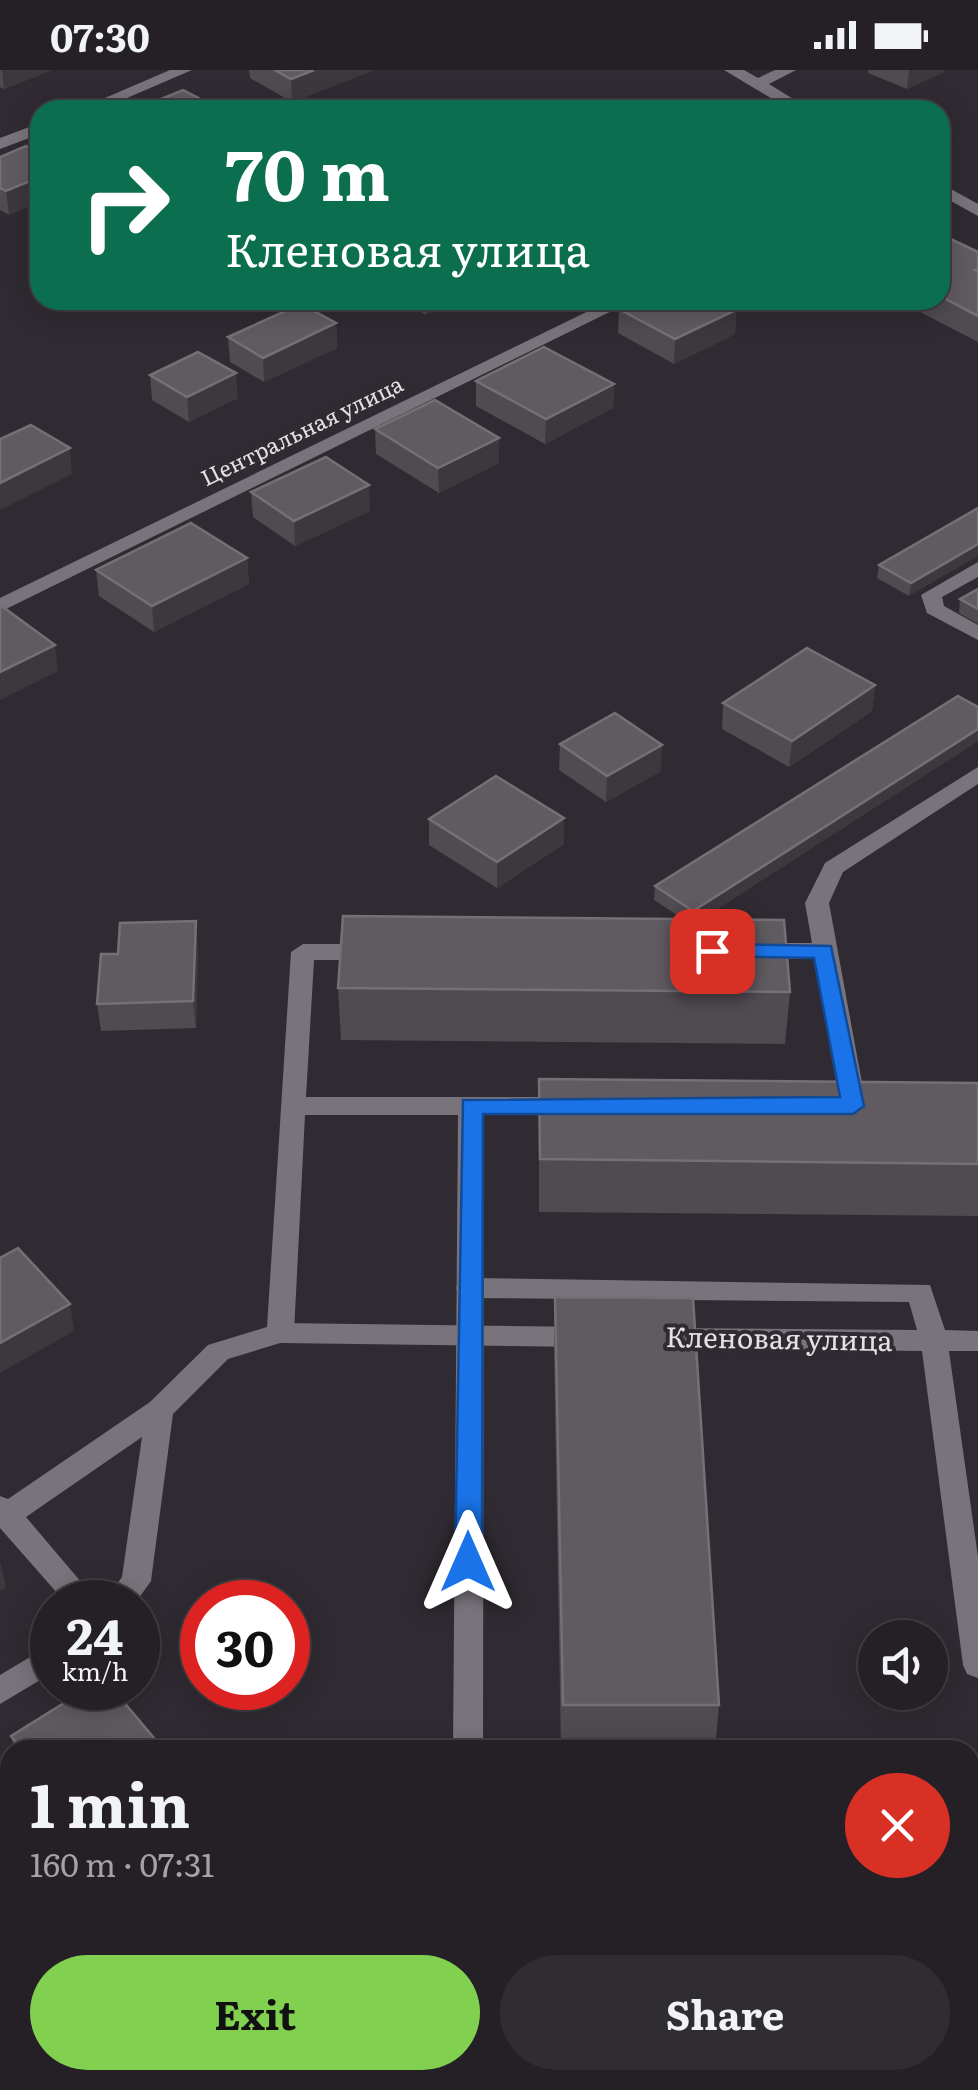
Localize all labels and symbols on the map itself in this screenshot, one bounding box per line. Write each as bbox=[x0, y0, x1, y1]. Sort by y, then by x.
street label: Центральная улица bbox=[195, 366, 408, 493]
pin bbox=[670, 909, 755, 994]
street label: Кленовая улица bbox=[665, 1314, 893, 1360]
position arrow bbox=[416, 1510, 520, 1614]
speed limit sign: 30 bbox=[180, 1580, 310, 1710]

